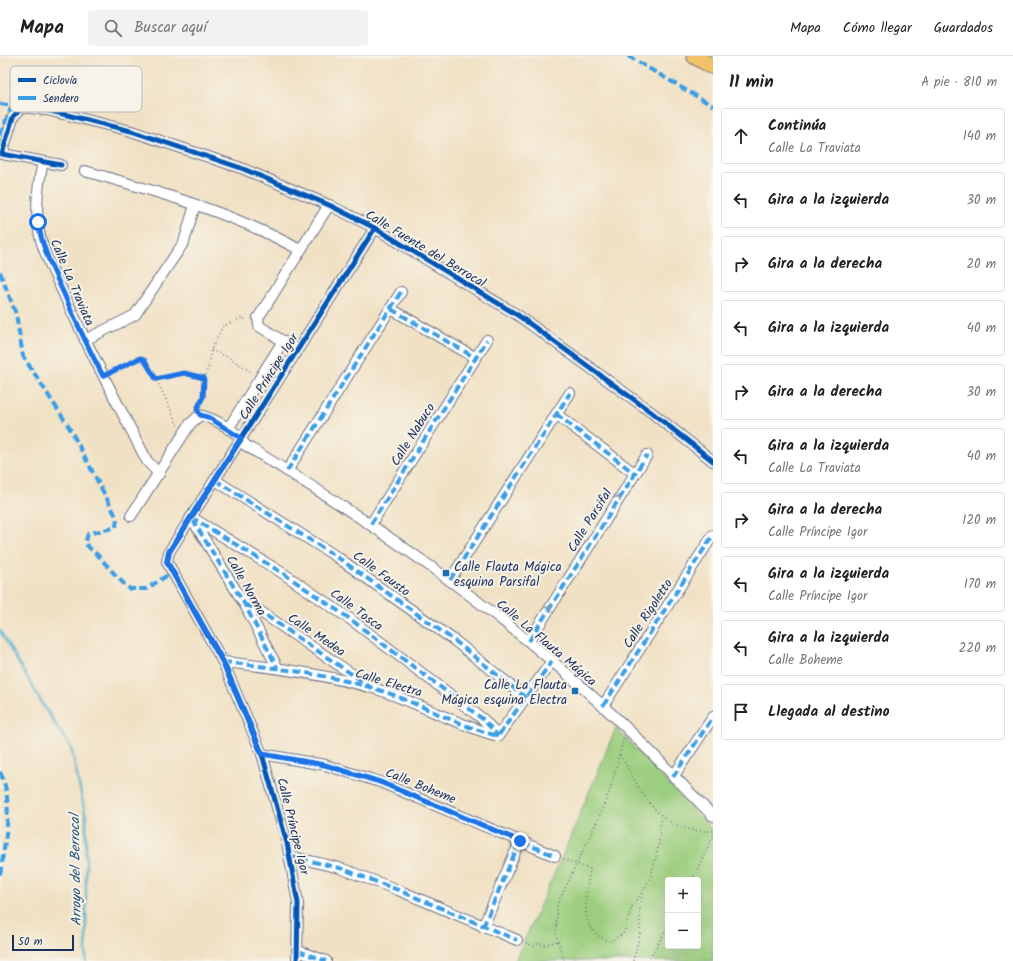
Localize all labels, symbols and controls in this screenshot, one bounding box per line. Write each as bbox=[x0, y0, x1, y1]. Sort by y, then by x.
search box bbox=[88, 10, 368, 46]
text: Mapa bbox=[20, 13, 64, 43]
text: Buscar aquí bbox=[134, 16, 207, 40]
icon: search bbox=[102, 17, 124, 39]
text: Mapa bbox=[790, 17, 821, 39]
text: Cómo llegar bbox=[843, 17, 912, 39]
text: Guardados bbox=[934, 17, 993, 39]
legend bbox=[10, 66, 142, 112]
text: 11 min bbox=[729, 69, 774, 96]
text: Ciclovía bbox=[43, 72, 77, 90]
text: A pie · 810 m bbox=[921, 72, 997, 93]
text: Sendero bbox=[43, 90, 79, 108]
text: Continúa bbox=[768, 114, 826, 138]
icon: ahead bbox=[730, 125, 752, 147]
text: 140 m bbox=[963, 126, 996, 147]
text: Calle La Traviata bbox=[768, 138, 861, 159]
text: Gira a la izquierda bbox=[768, 188, 889, 212]
icon: left bbox=[730, 189, 752, 211]
text: 30 m bbox=[967, 190, 996, 211]
street label: Calle Fuente del Berrocal bbox=[361, 205, 490, 294]
route start bbox=[29, 213, 47, 231]
street label: Calle La Traviata bbox=[44, 236, 99, 329]
text: Gira a la derecha bbox=[768, 252, 882, 276]
icon: right bbox=[730, 253, 752, 275]
text: 20 m bbox=[966, 254, 996, 275]
text: Gira a la izquierda bbox=[768, 316, 889, 340]
icon: left bbox=[730, 317, 752, 339]
text: 40 m bbox=[967, 318, 996, 339]
street label: Calle Príncipe Igor bbox=[234, 329, 305, 424]
text: Gira a la derecha bbox=[768, 380, 882, 404]
icon: right bbox=[730, 381, 752, 403]
text: 30 m bbox=[967, 382, 996, 403]
street label: Calle Nabuco bbox=[386, 399, 441, 470]
text: Gira a la izquierda bbox=[768, 434, 889, 458]
icon: left bbox=[730, 445, 752, 467]
text: 40 m bbox=[967, 446, 996, 467]
text: Calle La Traviata bbox=[768, 458, 861, 479]
street label: Calle Parsifal bbox=[562, 485, 618, 557]
one-way arrow bbox=[613, 495, 621, 502]
text: Gira a la derecha bbox=[768, 498, 882, 522]
icon: right bbox=[730, 509, 752, 531]
text: 120 m bbox=[962, 510, 996, 531]
text: Calle Príncipe Igor bbox=[768, 522, 867, 543]
street label: Calle Fausto bbox=[348, 546, 414, 602]
street label: Calle Norma bbox=[220, 552, 271, 620]
place label: Calle Flauta Mágica esquina Parsifal bbox=[454, 557, 562, 593]
text: Gira a la izquierda bbox=[768, 562, 889, 586]
marker: Calle Flauta Mágica esquina Parsifal bbox=[441, 568, 451, 578]
icon: left bbox=[730, 573, 752, 595]
text: 170 m bbox=[964, 574, 996, 595]
street label: Calle Rigoletto bbox=[618, 575, 679, 653]
street label: Calle Tosca bbox=[325, 584, 387, 637]
text: Calle Príncipe Igor bbox=[768, 586, 867, 607]
street label: Calle La Flauta Mágica bbox=[491, 595, 601, 692]
one-way arrow bbox=[544, 605, 552, 612]
street label: Calle Medea bbox=[283, 608, 349, 662]
text: Gira a la izquierda bbox=[768, 626, 889, 650]
icon: left bbox=[730, 637, 752, 659]
text: 220 m bbox=[959, 638, 996, 659]
text: Calle Boheme bbox=[768, 650, 843, 671]
street label: Calle Electra bbox=[352, 663, 425, 704]
place label: Calle La Flauta Mágica esquina Electra bbox=[441, 675, 567, 711]
marker: Calle La Flauta Mágica esquina Electra bbox=[570, 686, 580, 696]
text: Llegada al destino bbox=[768, 700, 890, 724]
icon: arrive bbox=[730, 701, 752, 723]
street label: Calle Boheme bbox=[382, 763, 459, 810]
street label: Calle Príncipe Igor bbox=[270, 776, 315, 878]
water label: Arroyo del Berrocal bbox=[64, 811, 88, 926]
route end bbox=[511, 832, 529, 850]
map controls bbox=[665, 877, 701, 949]
button: + bbox=[665, 877, 701, 913]
button: − bbox=[665, 913, 701, 949]
scale bar bbox=[12, 933, 74, 952]
text: 50 m bbox=[18, 933, 43, 951]

